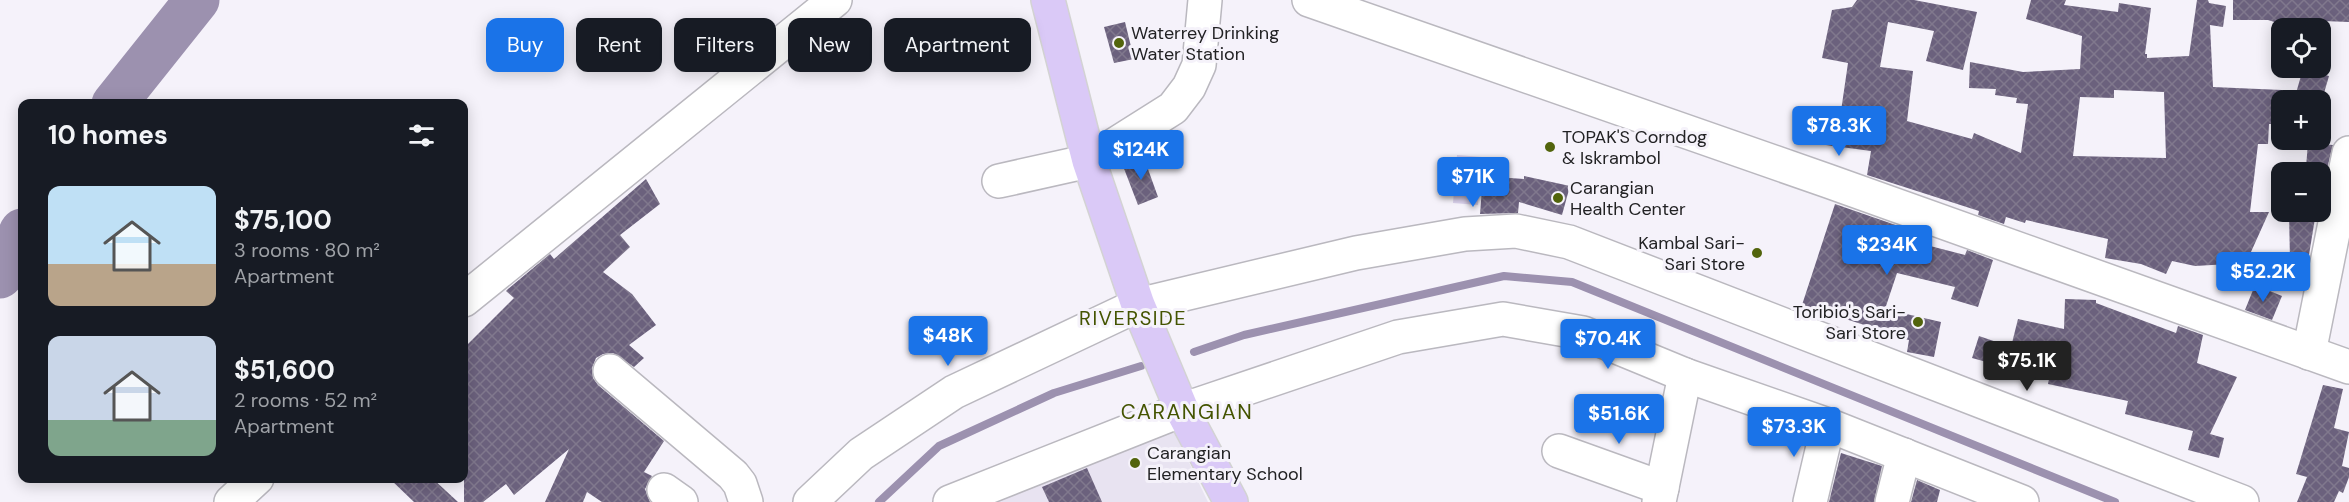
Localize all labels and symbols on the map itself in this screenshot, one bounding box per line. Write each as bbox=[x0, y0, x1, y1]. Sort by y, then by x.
place label: Waterrey Drinking Water Station bbox=[1131, 21, 1279, 66]
marker: Waterrey Drinking Water Station bbox=[1112, 36, 1126, 50]
pin: $78.3K bbox=[1790, 106, 1888, 157]
place label: TOPAK'S Corndog & Iskrambol bbox=[1562, 125, 1707, 170]
pin: $124K bbox=[1099, 130, 1183, 181]
marker: TOPAK'S Corndog & Iskrambol bbox=[1543, 140, 1557, 154]
pin: $71K bbox=[1437, 157, 1509, 208]
place label: Carangian Health Center bbox=[1570, 176, 1686, 221]
marker: Carangian Health Center bbox=[1551, 191, 1565, 205]
pin: $234K bbox=[1845, 225, 1929, 276]
place label: Kambal Sari- Sari Store bbox=[1638, 231, 1745, 276]
marker: Kambal Sari- Sari Store bbox=[1750, 246, 1764, 260]
pin: $52.2K bbox=[2214, 252, 2312, 303]
place label: Toribio's Sari- Sari Store bbox=[1793, 300, 1906, 345]
district label: RIVERSIDE bbox=[1079, 305, 1187, 331]
marker: Toribio's Sari- Sari Store bbox=[1911, 315, 1925, 329]
pin: $48K bbox=[912, 316, 984, 367]
pin: $70.4K bbox=[1559, 319, 1657, 370]
pin: $75.1K bbox=[1978, 341, 2076, 392]
pin: $51.6K bbox=[1570, 394, 1668, 445]
district label: CARANGIAN bbox=[1121, 398, 1253, 426]
pin: $73.3K bbox=[1745, 407, 1843, 458]
place label: Carangian Elementary School bbox=[1147, 441, 1303, 486]
marker: Carangian Elementary School bbox=[1128, 456, 1142, 470]

